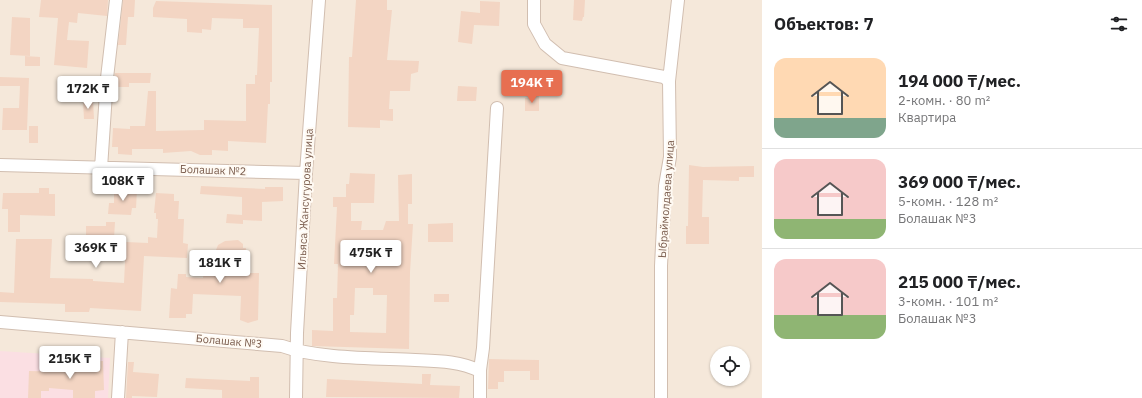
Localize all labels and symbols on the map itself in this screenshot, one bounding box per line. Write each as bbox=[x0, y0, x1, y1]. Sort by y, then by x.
pin: 194K ₸ bbox=[499, 70, 565, 104]
pin: 172K ₸ bbox=[55, 76, 121, 110]
street label: Ильяса Жансугурова улица bbox=[294, 128, 316, 270]
street label: Ыбраймолдаева улица bbox=[655, 140, 677, 258]
street label: Болашак №2 bbox=[180, 162, 246, 178]
pin: 108K ₸ bbox=[90, 168, 156, 202]
pin: 369K ₸ bbox=[63, 235, 129, 269]
pin: 475K ₸ bbox=[338, 240, 404, 274]
pin: 181K ₸ bbox=[187, 250, 253, 284]
street label: Болашак №3 bbox=[195, 331, 263, 351]
pin: 215K ₸ bbox=[37, 346, 103, 380]

